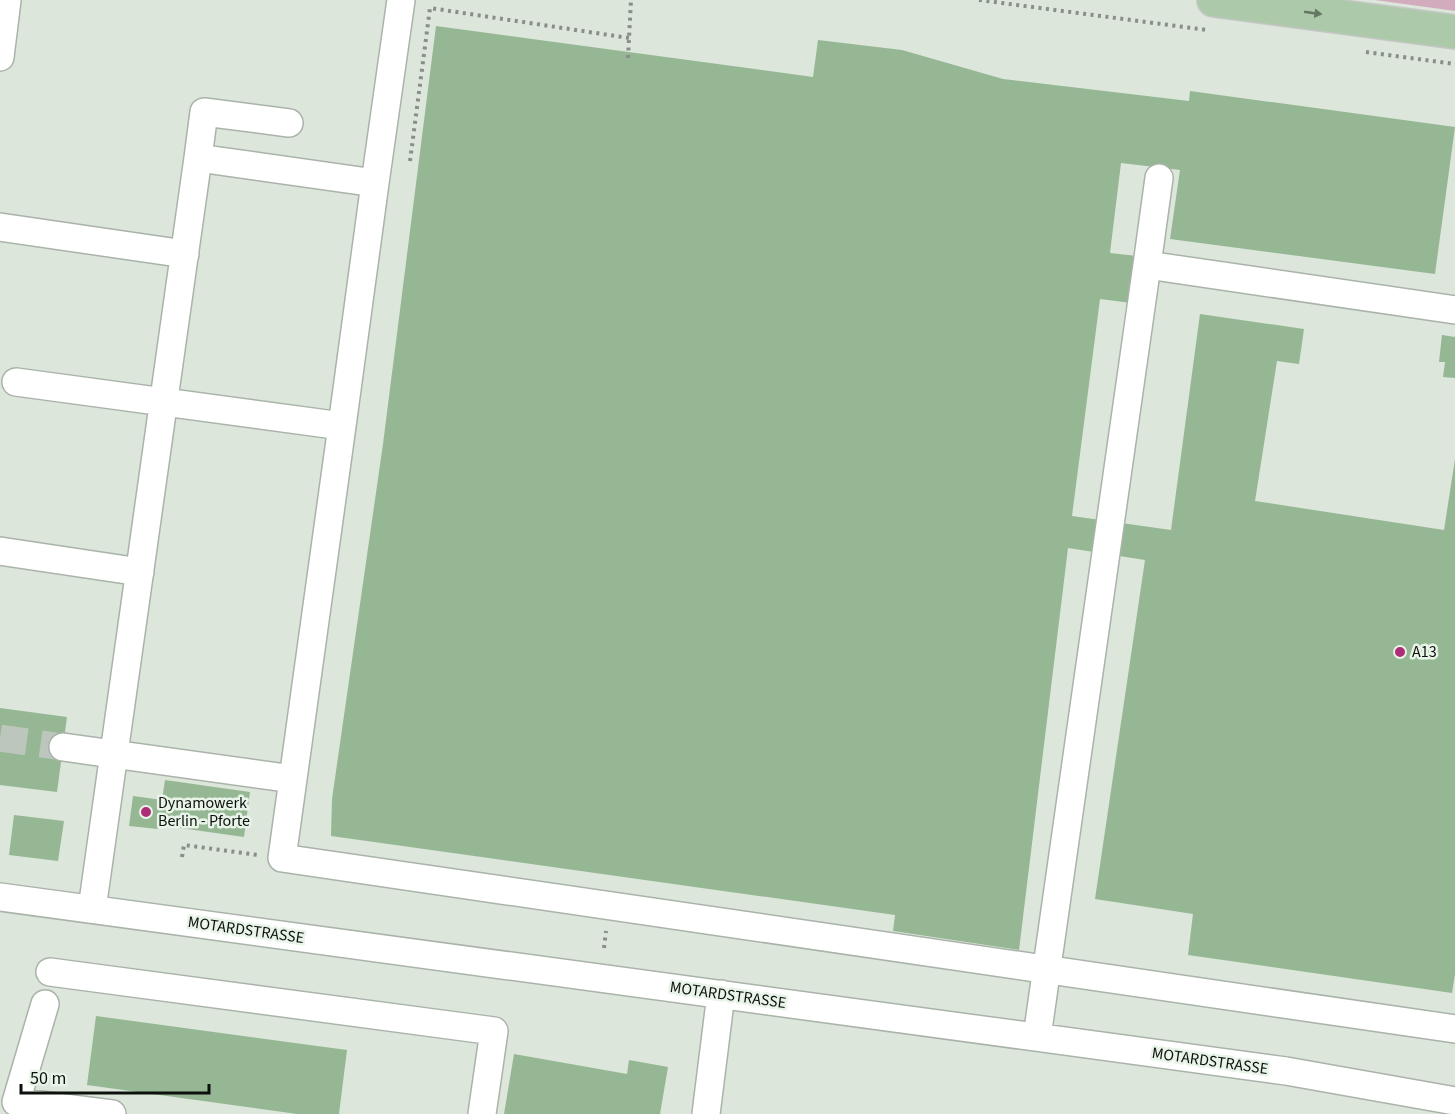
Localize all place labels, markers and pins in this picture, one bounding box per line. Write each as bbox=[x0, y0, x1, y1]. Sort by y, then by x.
place label: A13 bbox=[1412, 641, 1437, 663]
marker: A13 bbox=[1393, 645, 1407, 659]
place label: Dynamowerk Berlin - Pforte bbox=[158, 792, 250, 832]
marker: Dynamowerk Berlin - Pforte bbox=[139, 805, 153, 819]

